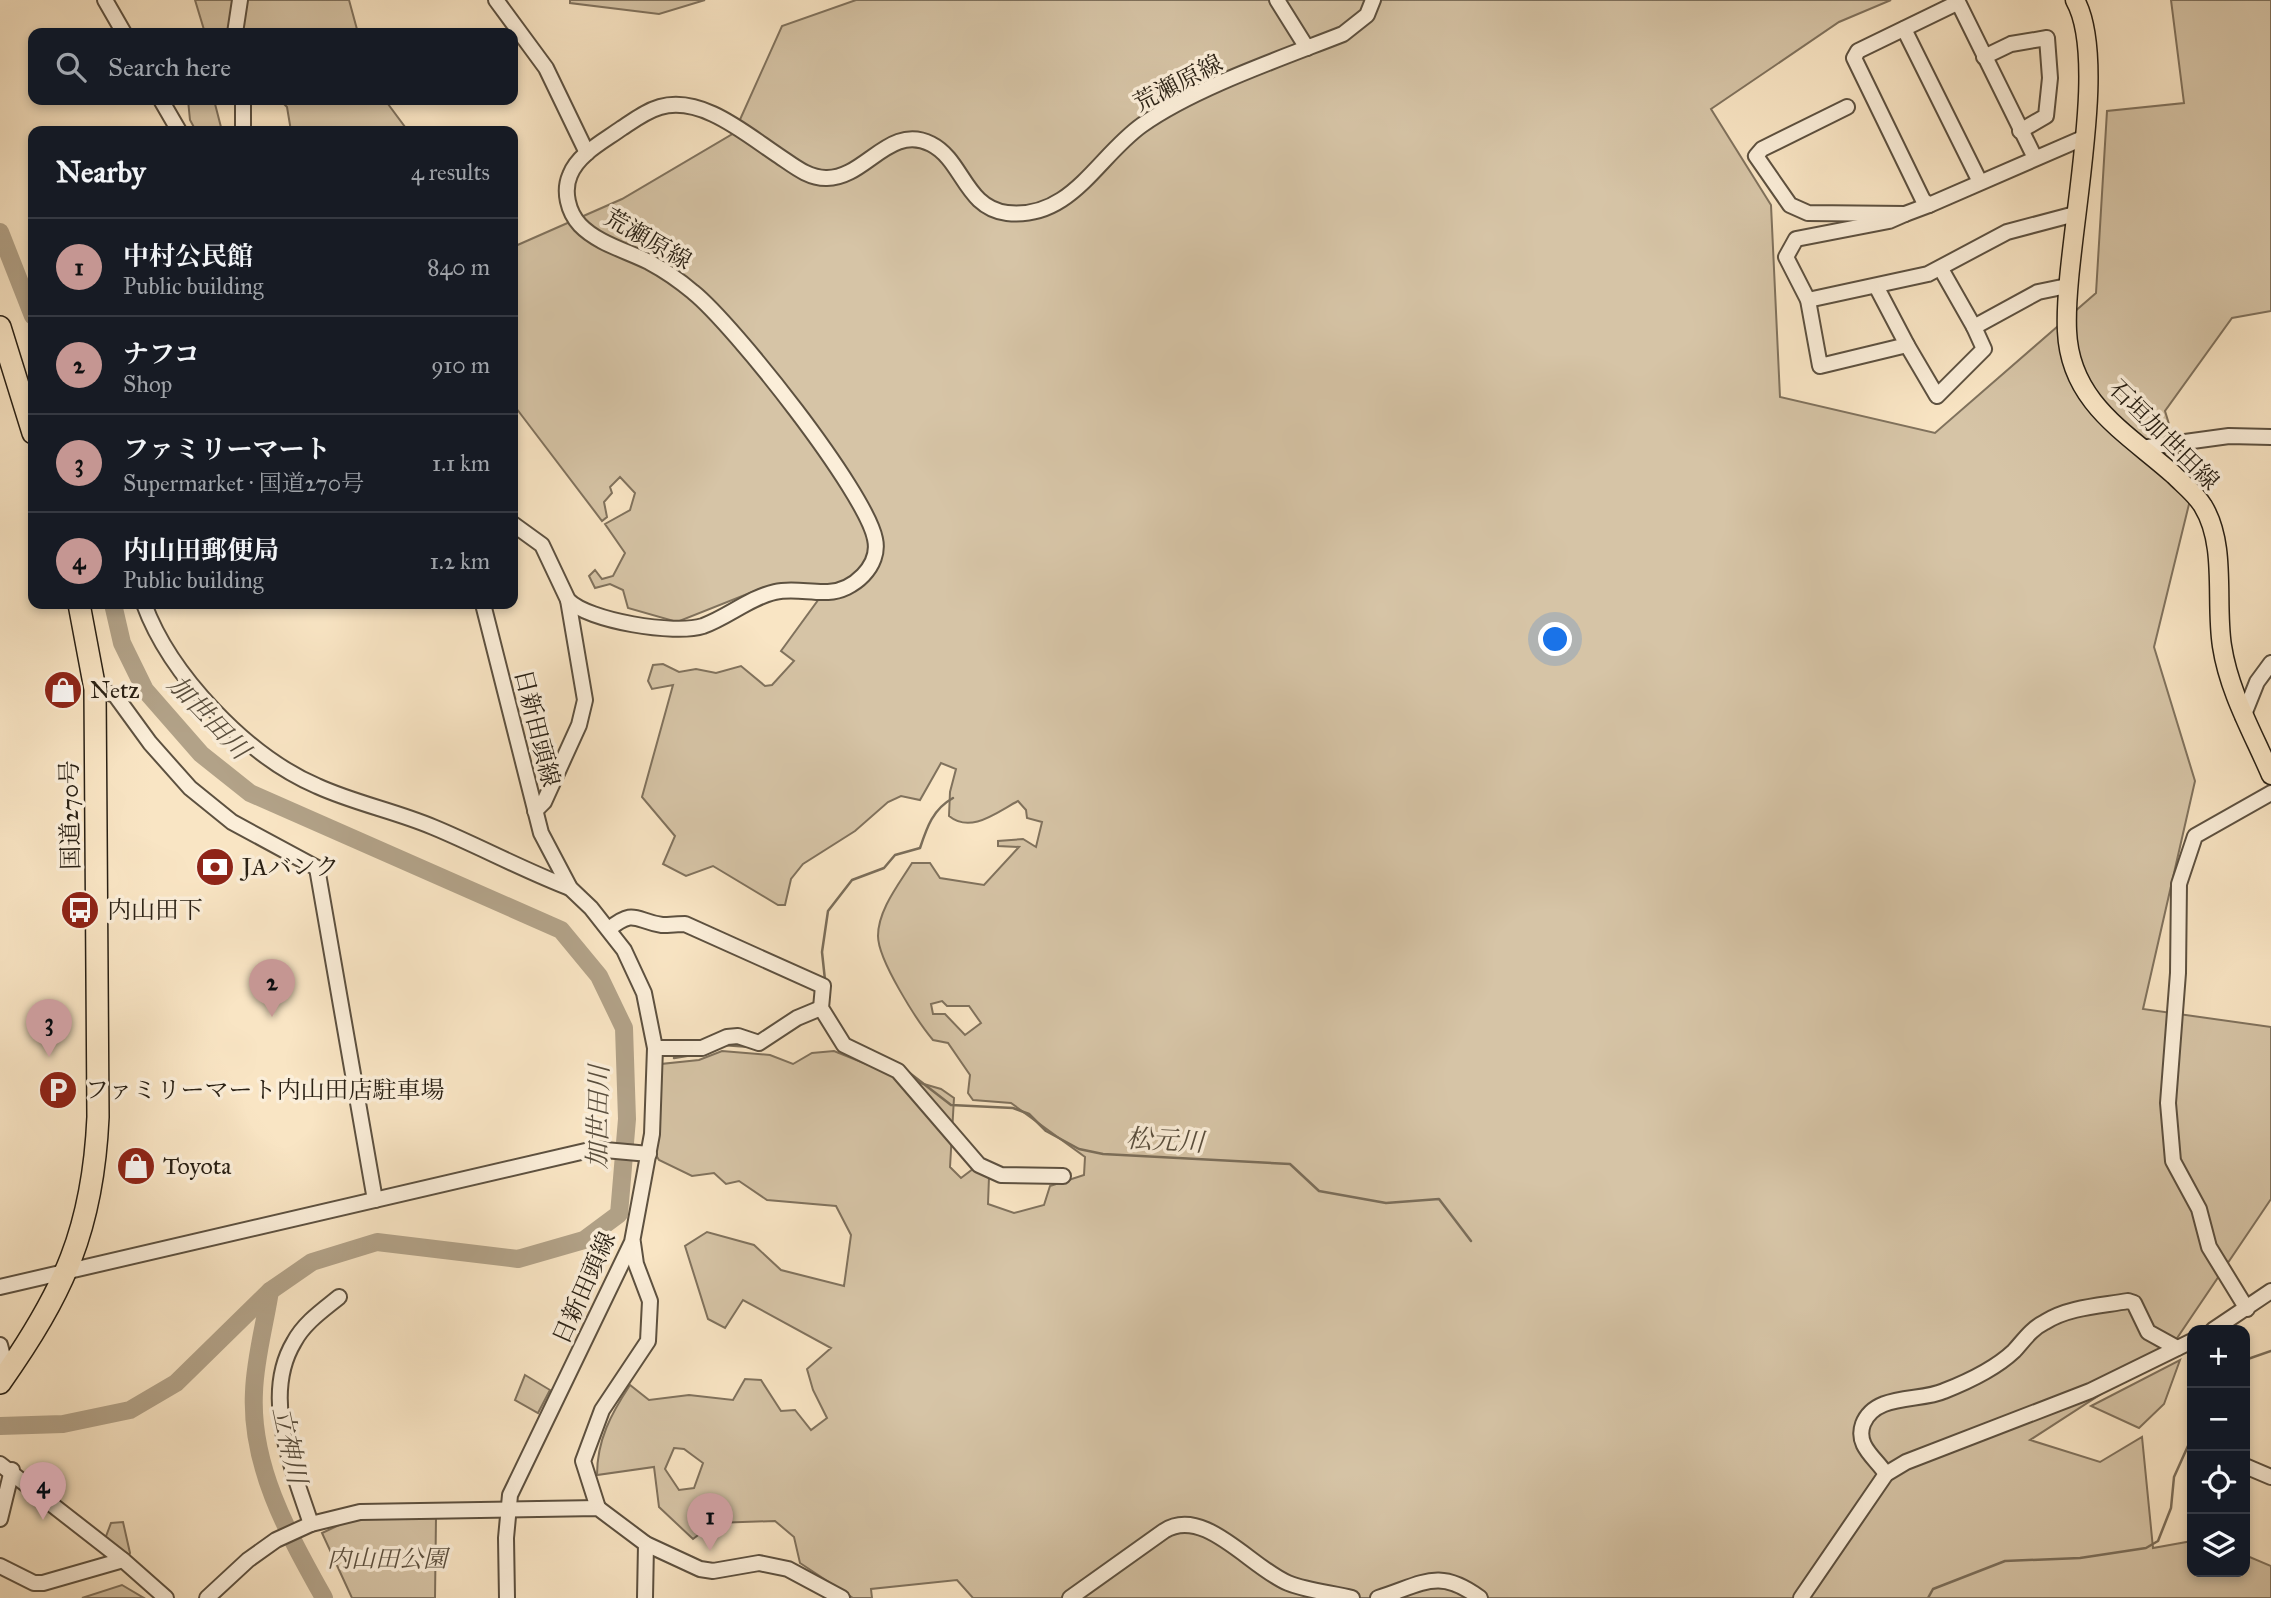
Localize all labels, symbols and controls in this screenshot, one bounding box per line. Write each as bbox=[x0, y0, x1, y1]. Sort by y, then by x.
search box bbox=[28, 28, 518, 105]
icon: search bbox=[52, 48, 90, 86]
street label: 荒瀬原線 bbox=[1128, 48, 1228, 118]
text: Search here bbox=[108, 51, 231, 83]
text: Nearby bbox=[56, 154, 146, 190]
text: 4 results bbox=[411, 158, 490, 186]
street label: 荒瀬原線 bbox=[599, 202, 697, 276]
text: 中村公民館 bbox=[123, 240, 253, 272]
text: 1 bbox=[74, 253, 84, 281]
text: 840 m bbox=[427, 253, 490, 281]
text: Public building bbox=[123, 272, 263, 300]
text: ナフコ bbox=[123, 338, 200, 370]
text: 2 bbox=[73, 351, 85, 379]
text: 910 m bbox=[431, 351, 490, 379]
text: Shop bbox=[123, 370, 172, 398]
street label: 石垣加世田線 bbox=[2102, 373, 2226, 497]
text: ファミリーマート bbox=[123, 433, 330, 465]
text: 3 bbox=[74, 449, 84, 477]
text: 1.1 km bbox=[432, 449, 490, 477]
text: Supermarket · 国道270号 bbox=[123, 469, 364, 497]
text: 内山田郵便局 bbox=[123, 534, 279, 566]
text: 4 bbox=[73, 547, 85, 575]
text: 1.2 km bbox=[430, 547, 490, 575]
text: Public building bbox=[123, 566, 263, 594]
your location bbox=[1538, 622, 1572, 656]
street label: 日新田頭線 bbox=[508, 666, 566, 790]
water label: 加世田川 bbox=[161, 668, 259, 768]
shop icon: Netz bbox=[42, 669, 84, 711]
place label: Netz bbox=[90, 675, 140, 705]
street label: 国道270号 bbox=[54, 760, 86, 870]
bank icon: JAバンク bbox=[194, 846, 236, 888]
place label: JAバンク bbox=[239, 852, 339, 882]
bus stop icon: 内山田下 bbox=[59, 889, 101, 931]
place label: 内山田下 bbox=[107, 895, 203, 925]
pin: 2 bbox=[249, 959, 295, 1017]
pin: 3 bbox=[26, 999, 72, 1057]
water label: 加世田川 bbox=[581, 1062, 615, 1169]
parking icon: ファミリーマート内山田店駐車場 bbox=[37, 1069, 79, 1111]
place label: ファミリーマート内山田店駐車場 bbox=[85, 1075, 445, 1105]
water label: 松元川 bbox=[1125, 1122, 1208, 1158]
shop icon: Toyota bbox=[115, 1145, 157, 1187]
place label: Toyota bbox=[163, 1151, 232, 1181]
street label: 日新田頭線 bbox=[546, 1227, 622, 1349]
map controls bbox=[2187, 1325, 2250, 1577]
button: + bbox=[2187, 1325, 2250, 1388]
button: − bbox=[2187, 1388, 2250, 1451]
water label: 立神川 bbox=[266, 1404, 314, 1489]
button: locate bbox=[2187, 1451, 2250, 1514]
pin: 4 bbox=[20, 1462, 66, 1520]
pin: 1 bbox=[687, 1493, 733, 1551]
button: layers bbox=[2187, 1514, 2250, 1577]
park label: 内山田公園 bbox=[327, 1544, 451, 1574]

